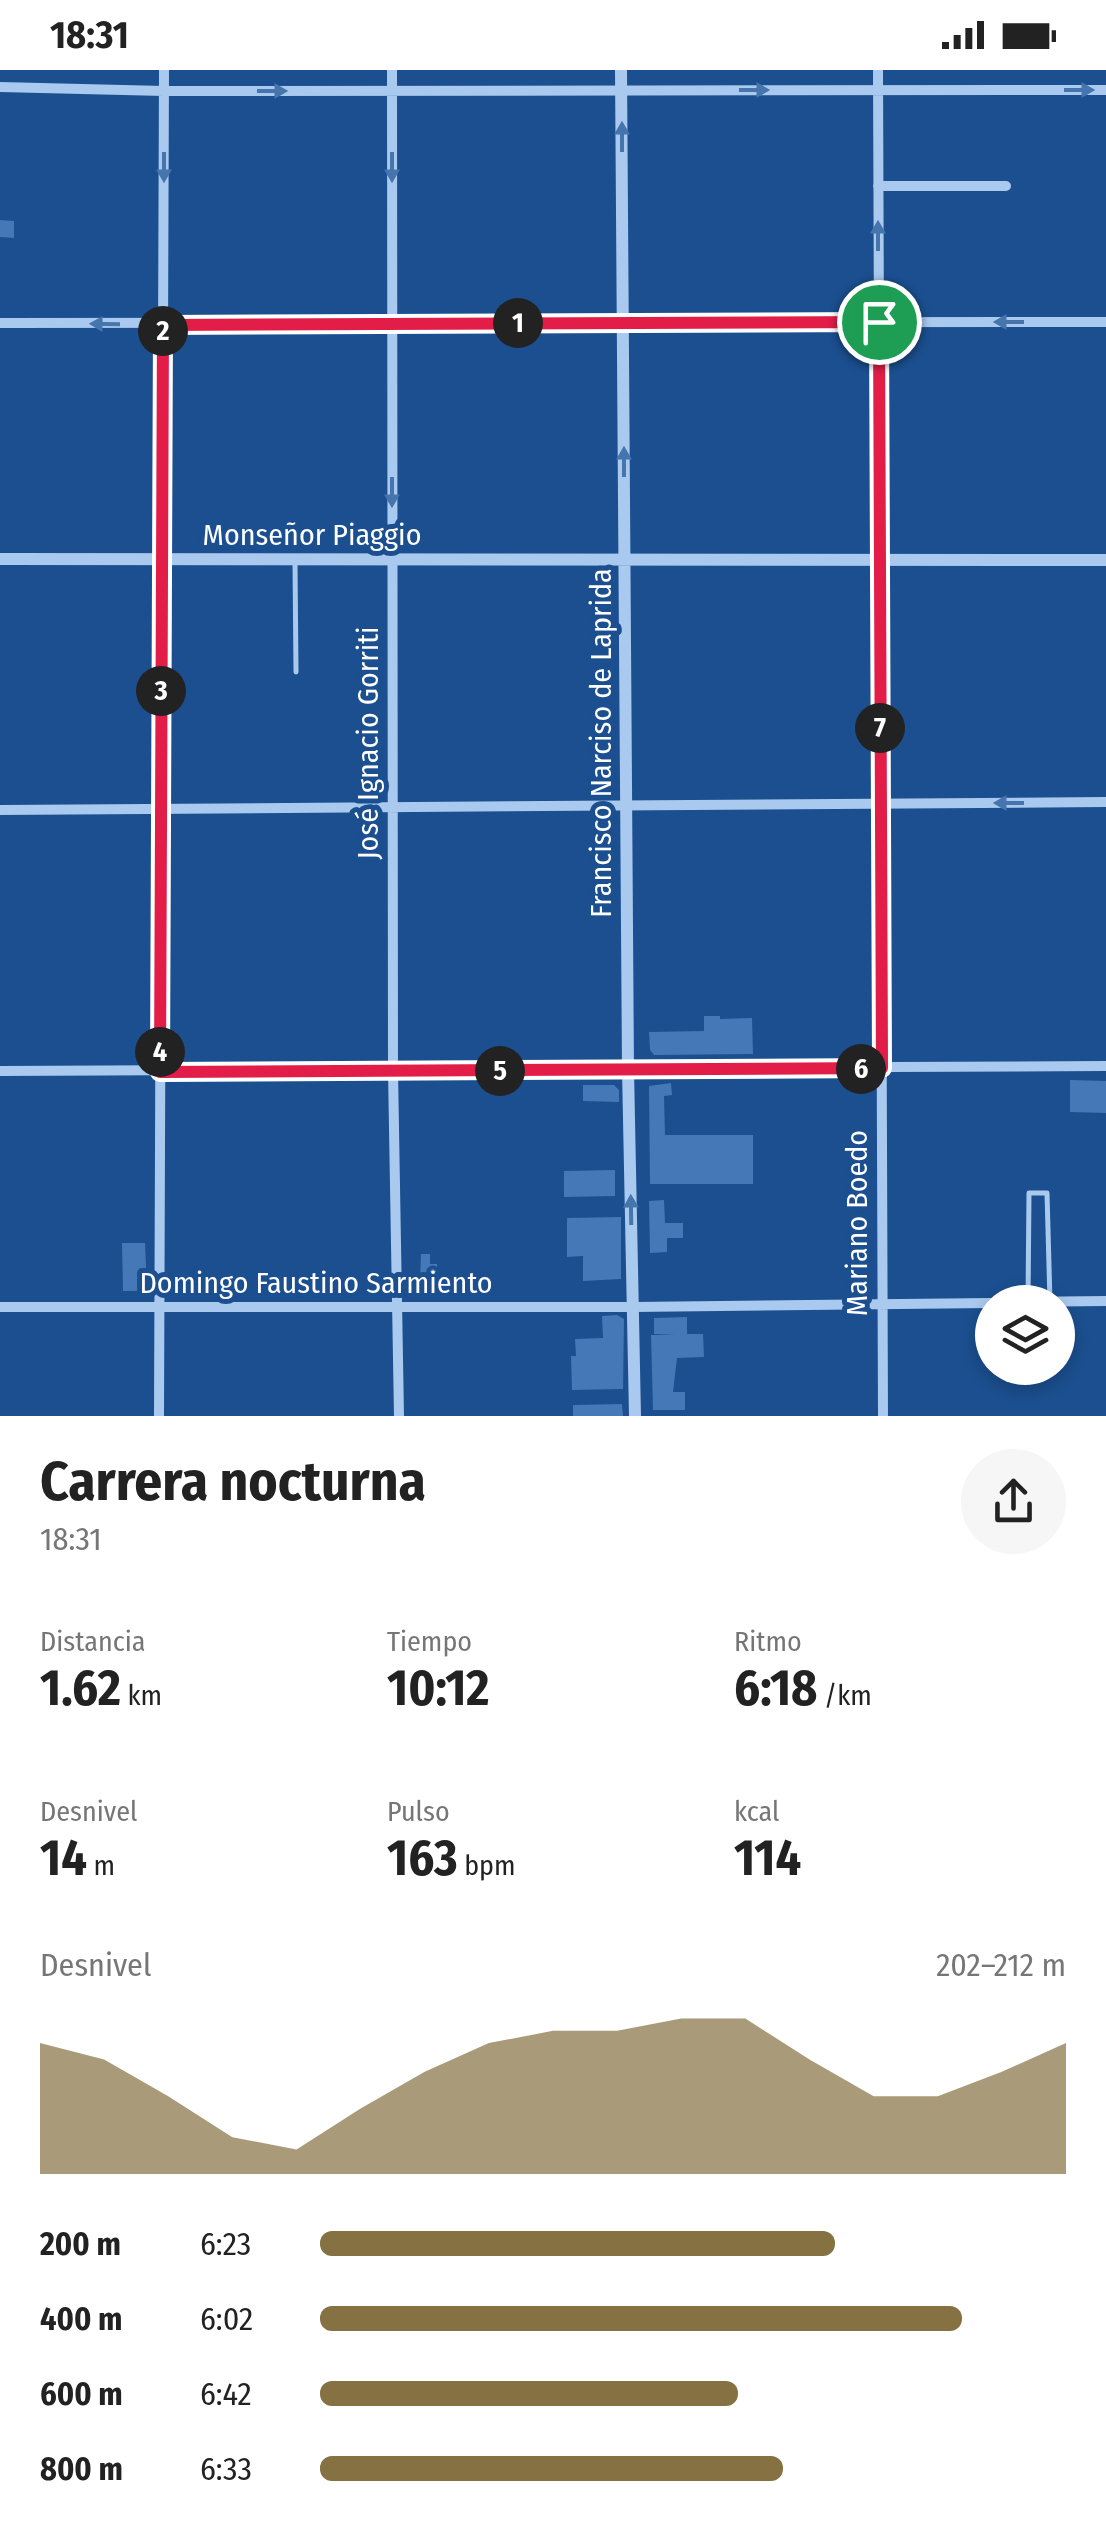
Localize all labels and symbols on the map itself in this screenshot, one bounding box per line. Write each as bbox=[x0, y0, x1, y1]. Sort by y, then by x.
one-way arrow bbox=[738, 82, 770, 98]
one-way arrow bbox=[1063, 82, 1095, 98]
one-way arrow bbox=[257, 83, 289, 99]
one-way arrow bbox=[614, 121, 630, 153]
one-way arrow bbox=[156, 152, 172, 184]
one-way arrow bbox=[384, 152, 400, 184]
one-way arrow bbox=[870, 220, 886, 252]
pin bbox=[837, 280, 922, 365]
pin: 1 bbox=[493, 298, 543, 348]
pin: 2 bbox=[138, 306, 188, 356]
one-way arrow bbox=[992, 314, 1024, 330]
one-way arrow bbox=[89, 316, 121, 332]
one-way arrow bbox=[615, 446, 631, 478]
one-way arrow bbox=[384, 477, 400, 509]
street label: Monseñor Piaggio bbox=[203, 517, 421, 553]
street label: Francisco Narciso de Laprida bbox=[583, 568, 619, 918]
street label: José Ignacio Gorriti bbox=[350, 626, 386, 860]
pin: 3 bbox=[136, 666, 186, 716]
pin: 7 bbox=[855, 703, 905, 753]
one-way arrow bbox=[992, 795, 1024, 811]
pin: 4 bbox=[135, 1027, 185, 1077]
pin: 6 bbox=[836, 1044, 886, 1094]
pin: 5 bbox=[475, 1046, 525, 1096]
street label: Mariano Boedo bbox=[839, 1130, 875, 1316]
one-way arrow bbox=[622, 1193, 638, 1225]
street label: Domingo Faustino Sarmiento bbox=[139, 1265, 493, 1301]

